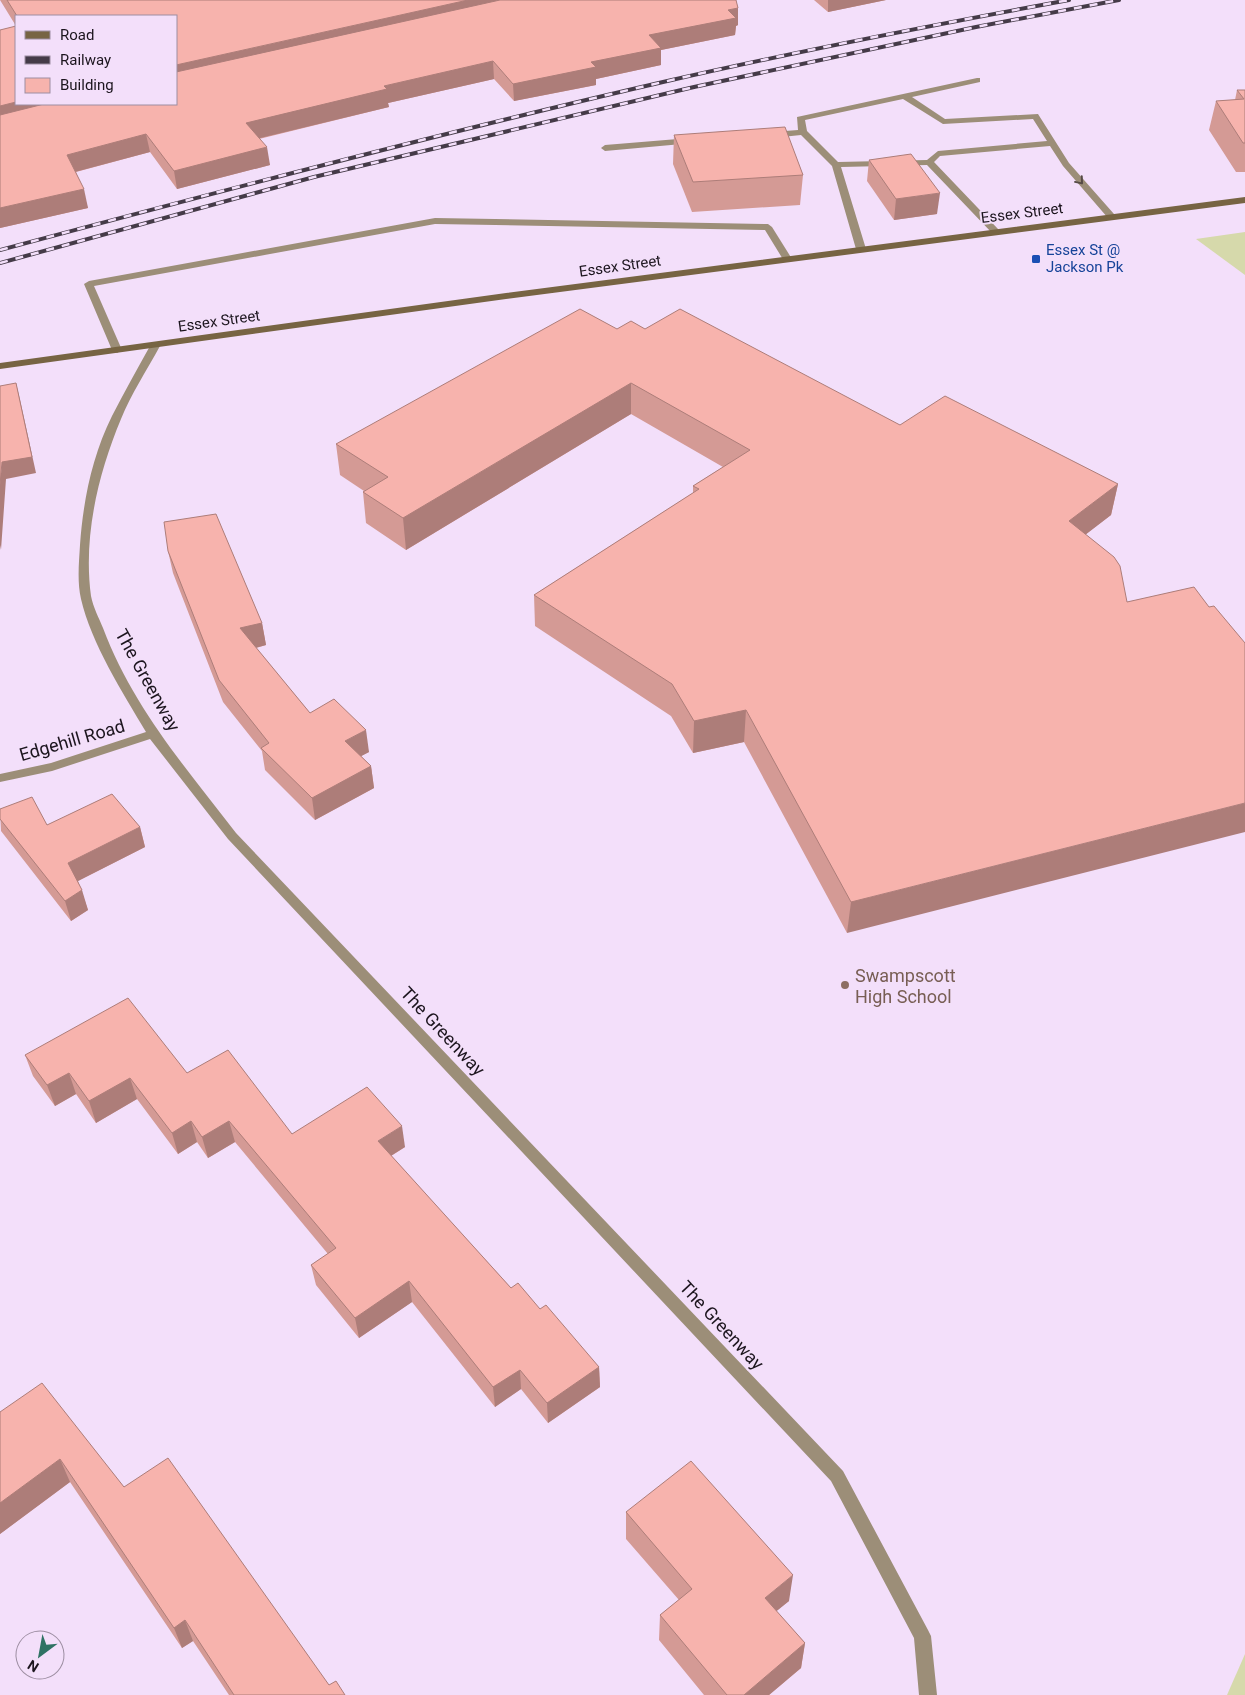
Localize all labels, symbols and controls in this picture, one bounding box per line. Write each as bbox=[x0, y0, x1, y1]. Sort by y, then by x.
legend bbox=[15, 15, 178, 105]
text: Road bbox=[60, 26, 94, 44]
text: Railway bbox=[60, 51, 111, 69]
text: Building bbox=[60, 76, 114, 94]
one-way arrow bbox=[1075, 175, 1084, 184]
street label: Essex Street bbox=[980, 199, 1064, 227]
place label: Essex St @ Jackson Pk bbox=[1046, 241, 1124, 276]
street label: Essex Street bbox=[578, 251, 662, 281]
marker: Essex St @ Jackson Pk bbox=[1030, 253, 1042, 265]
street label: Essex Street bbox=[177, 306, 261, 336]
street label: The Greenway bbox=[111, 625, 185, 735]
street label: Edgehill Road bbox=[17, 715, 127, 765]
place label: Swampscott High School bbox=[855, 965, 956, 1007]
marker: Swampscott High School bbox=[839, 979, 851, 991]
street label: The Greenway bbox=[397, 982, 490, 1080]
street label: The Greenway bbox=[676, 1276, 769, 1374]
north arrow bbox=[15, 1630, 65, 1680]
text: N bbox=[25, 1657, 42, 1675]

